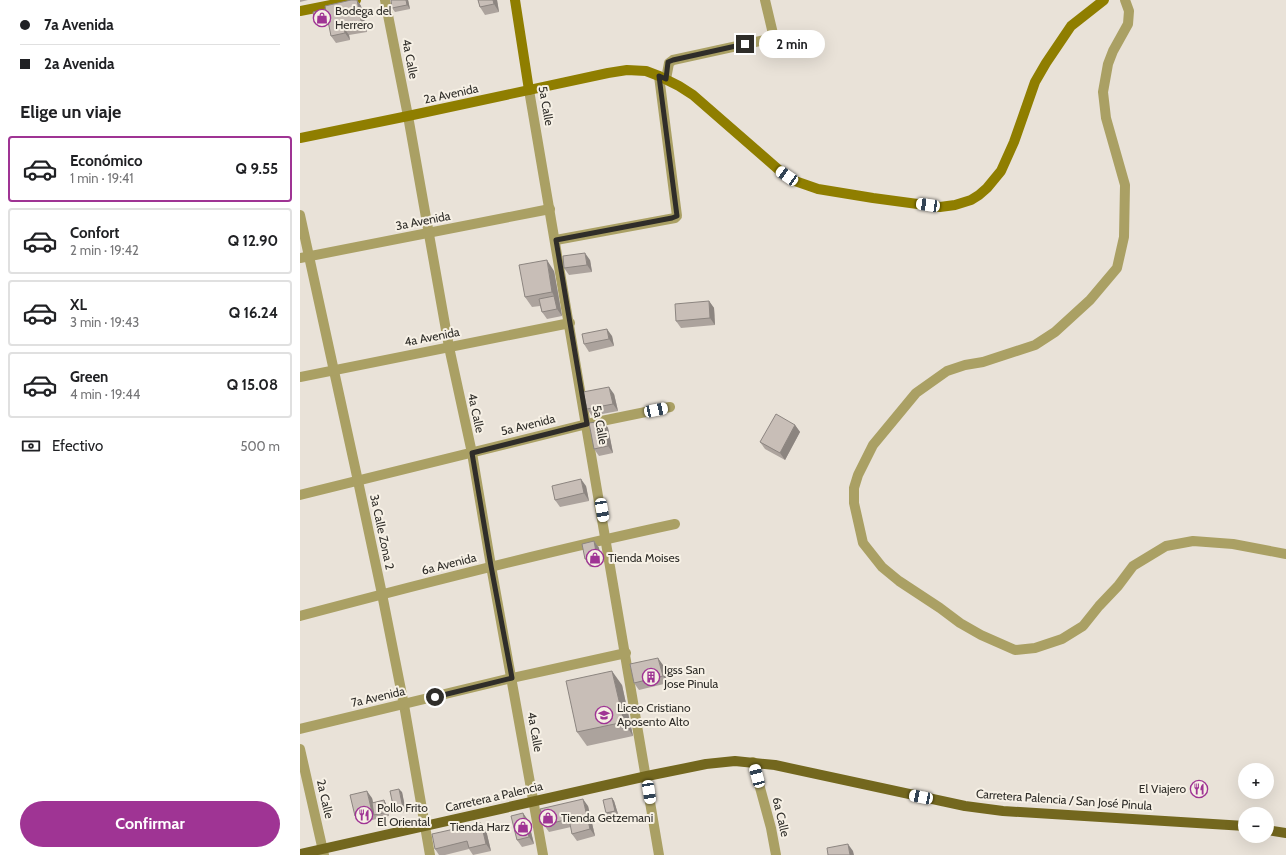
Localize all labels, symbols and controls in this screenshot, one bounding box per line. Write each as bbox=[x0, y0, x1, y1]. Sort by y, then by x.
place label: Bodega del Herrero bbox=[335, 3, 392, 32]
shop icon: Bodega del Herrero bbox=[312, 8, 332, 28]
text: 7a Avenida bbox=[44, 16, 114, 34]
callout: 2 min bbox=[759, 30, 825, 58]
route end bbox=[736, 35, 754, 53]
text: 2 min bbox=[776, 36, 808, 52]
street label: 4a Calle bbox=[399, 38, 422, 80]
text: 2a Avenida bbox=[44, 55, 115, 73]
street label: 2a Avenida bbox=[422, 80, 480, 107]
street label: 5a Calle bbox=[536, 85, 557, 127]
text: Elige un viaje bbox=[20, 101, 121, 123]
icon: car bbox=[22, 151, 58, 187]
text: Económico bbox=[70, 152, 142, 170]
text: Q 9.55 bbox=[236, 160, 278, 178]
car bbox=[774, 164, 800, 188]
text: 1 min · 19:41 bbox=[70, 170, 134, 186]
car bbox=[915, 197, 941, 213]
street label: 3a Avenida bbox=[394, 208, 452, 233]
icon: car bbox=[22, 223, 58, 259]
text: Confort bbox=[70, 224, 119, 242]
text: Q 12.90 bbox=[228, 232, 278, 250]
text: 2 min · 19:42 bbox=[70, 242, 139, 258]
icon: car bbox=[22, 295, 58, 331]
text: XL bbox=[70, 296, 87, 314]
text: Q 16.24 bbox=[229, 304, 278, 322]
text: 3 min · 19:43 bbox=[70, 314, 139, 330]
street label: 4a Avenida bbox=[403, 324, 461, 349]
icon: car bbox=[22, 367, 58, 403]
text: Green bbox=[70, 368, 108, 386]
text: Q 15.08 bbox=[227, 376, 278, 394]
text: 4 min · 19:44 bbox=[70, 386, 140, 402]
street label: 4a Calle bbox=[465, 392, 488, 434]
car bbox=[643, 402, 669, 418]
street label: 5a Calle bbox=[590, 404, 611, 446]
street label: 5a Avenida bbox=[499, 410, 557, 439]
icon: cash bbox=[20, 435, 42, 457]
text: Efectivo bbox=[52, 437, 103, 455]
text: 500 m bbox=[240, 438, 280, 454]
street label: 3a Calle Zona 2 bbox=[367, 493, 398, 571]
car bbox=[594, 497, 610, 523]
shop icon: Tienda Moises bbox=[585, 548, 605, 568]
street label: 6a Avenida bbox=[420, 549, 478, 578]
place label: Tienda Moises bbox=[608, 550, 680, 565]
place label: Igss San Jose Pinula bbox=[663, 662, 718, 691]
building icon: Igss San Jose Pinula bbox=[641, 667, 661, 687]
street label: 7a Avenida bbox=[350, 683, 406, 710]
route start bbox=[426, 688, 444, 706]
place label: Liceo Cristiano Aposento Alto bbox=[617, 700, 691, 729]
school or university icon: Liceo Cristiano Aposento Alto bbox=[594, 705, 614, 725]
street label: 4a Calle bbox=[525, 711, 546, 753]
car bbox=[748, 763, 766, 789]
map controls bbox=[1238, 763, 1274, 843]
button: + bbox=[1238, 763, 1274, 799]
street label: 2a Calle bbox=[314, 778, 337, 820]
street label: Carretera a Palencia bbox=[444, 778, 544, 815]
car bbox=[641, 779, 657, 805]
restaurant icon: El Viajero bbox=[1189, 779, 1209, 799]
place label: El Viajero bbox=[1139, 781, 1186, 796]
street label: Carretera Palencia / San José Pinula bbox=[975, 786, 1153, 813]
car bbox=[908, 789, 934, 805]
street label: 6a Calle bbox=[770, 796, 793, 838]
place label: Pollo Frito El Oriental bbox=[377, 800, 430, 829]
button: Confirmar bbox=[20, 801, 280, 847]
restaurant icon: Pollo Frito El Oriental bbox=[354, 805, 374, 825]
button: − bbox=[1238, 807, 1274, 843]
shop icon: Tienda Getzemani bbox=[538, 808, 558, 828]
place label: Tienda Getzemani bbox=[561, 810, 653, 825]
shop icon: Tienda Harz bbox=[513, 817, 533, 837]
place label: Tienda Harz bbox=[450, 819, 510, 834]

